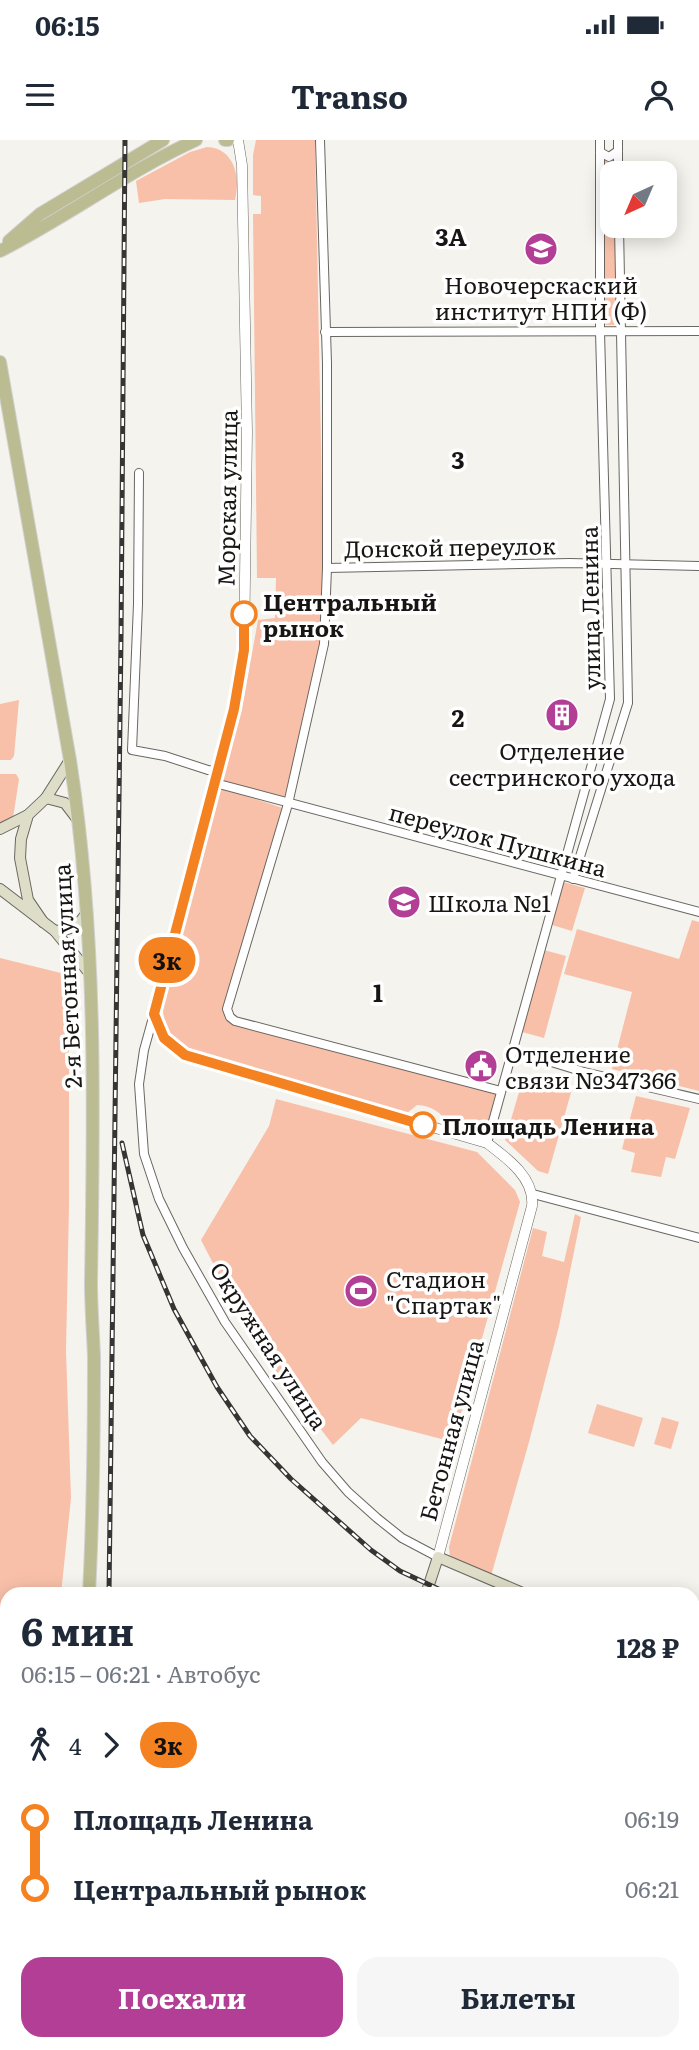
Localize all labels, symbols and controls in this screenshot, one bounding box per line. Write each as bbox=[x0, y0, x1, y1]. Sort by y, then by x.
text: 06:15 bbox=[35, 5, 100, 44]
text: Transo bbox=[291, 71, 408, 119]
icon: menu bbox=[21, 76, 59, 114]
icon: person bbox=[640, 76, 678, 114]
north arrow bbox=[600, 161, 677, 238]
map controls bbox=[600, 161, 677, 238]
district label: 3А bbox=[435, 218, 467, 253]
school or university icon: Новочерскаский институт НПИ (Ф) bbox=[522, 230, 560, 268]
place label: Новочерскаский институт НПИ (Ф) bbox=[435, 267, 647, 327]
street label: Морская улица bbox=[207, 409, 245, 587]
district label: 3 bbox=[451, 441, 465, 476]
street label: улица Ленина bbox=[571, 525, 607, 690]
street label: Донской переулок bbox=[344, 527, 556, 565]
place label: Центральный рынок bbox=[263, 584, 437, 644]
marker: Центральный рынок bbox=[231, 601, 257, 627]
building icon: Отделение сестринского ухода bbox=[543, 696, 581, 734]
district label: 2 bbox=[452, 699, 465, 734]
place label: Отделение сестринского ухода bbox=[449, 733, 676, 793]
street label: переулок Пушкина bbox=[385, 794, 611, 885]
street label: 2-я Бетонная улица bbox=[43, 862, 89, 1089]
school or university icon: Школа №1 bbox=[385, 883, 423, 921]
place label: Школа №1 bbox=[428, 885, 551, 919]
line badge: 3к bbox=[136, 937, 198, 983]
text: 3к bbox=[153, 942, 181, 977]
district label: 1 bbox=[373, 974, 383, 1009]
place label: Отделение связи №347366 bbox=[505, 1036, 676, 1096]
public building icon: Отделение связи №347366 bbox=[462, 1047, 500, 1085]
place label: Площадь Ленина bbox=[442, 1108, 655, 1142]
marker: Площадь Ленина bbox=[410, 1112, 436, 1138]
street label: Окружная улица bbox=[203, 1254, 337, 1436]
place label: Стадион "Спартак" bbox=[386, 1261, 501, 1321]
sports icon: Стадион "Спартак" bbox=[342, 1272, 380, 1310]
street label: Бетонная улица bbox=[409, 1335, 491, 1525]
text: 6 мин bbox=[21, 1601, 134, 1658]
text: 128 ₽ bbox=[616, 1627, 679, 1666]
text: 06:15 – 06:21 · Автобус bbox=[21, 1656, 261, 1690]
icon: walk bbox=[21, 1726, 59, 1764]
icon: forward bbox=[92, 1726, 130, 1764]
text: 3к bbox=[154, 1727, 183, 1762]
text: 4 bbox=[69, 1728, 82, 1762]
text: Площадь Ленина bbox=[73, 1799, 313, 1838]
text: 06:19 bbox=[624, 1801, 679, 1835]
text: Центральный рынок bbox=[73, 1869, 366, 1908]
text: 06:21 bbox=[625, 1871, 679, 1905]
button: Поехали bbox=[21, 1957, 343, 2037]
button: Билеты bbox=[357, 1957, 679, 2037]

